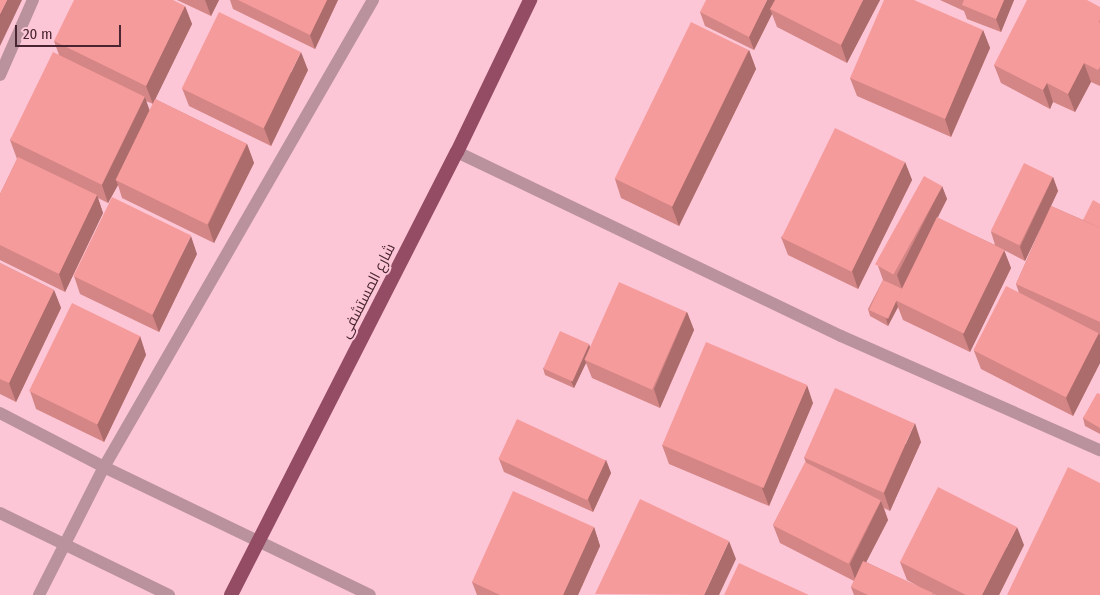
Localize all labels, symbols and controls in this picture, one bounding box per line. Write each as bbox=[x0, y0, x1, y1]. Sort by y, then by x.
scale bar bbox=[18, 15, 124, 47]
text: 20 m bbox=[23, 25, 53, 43]
street label: شارع المستشفى bbox=[336, 241, 400, 341]

